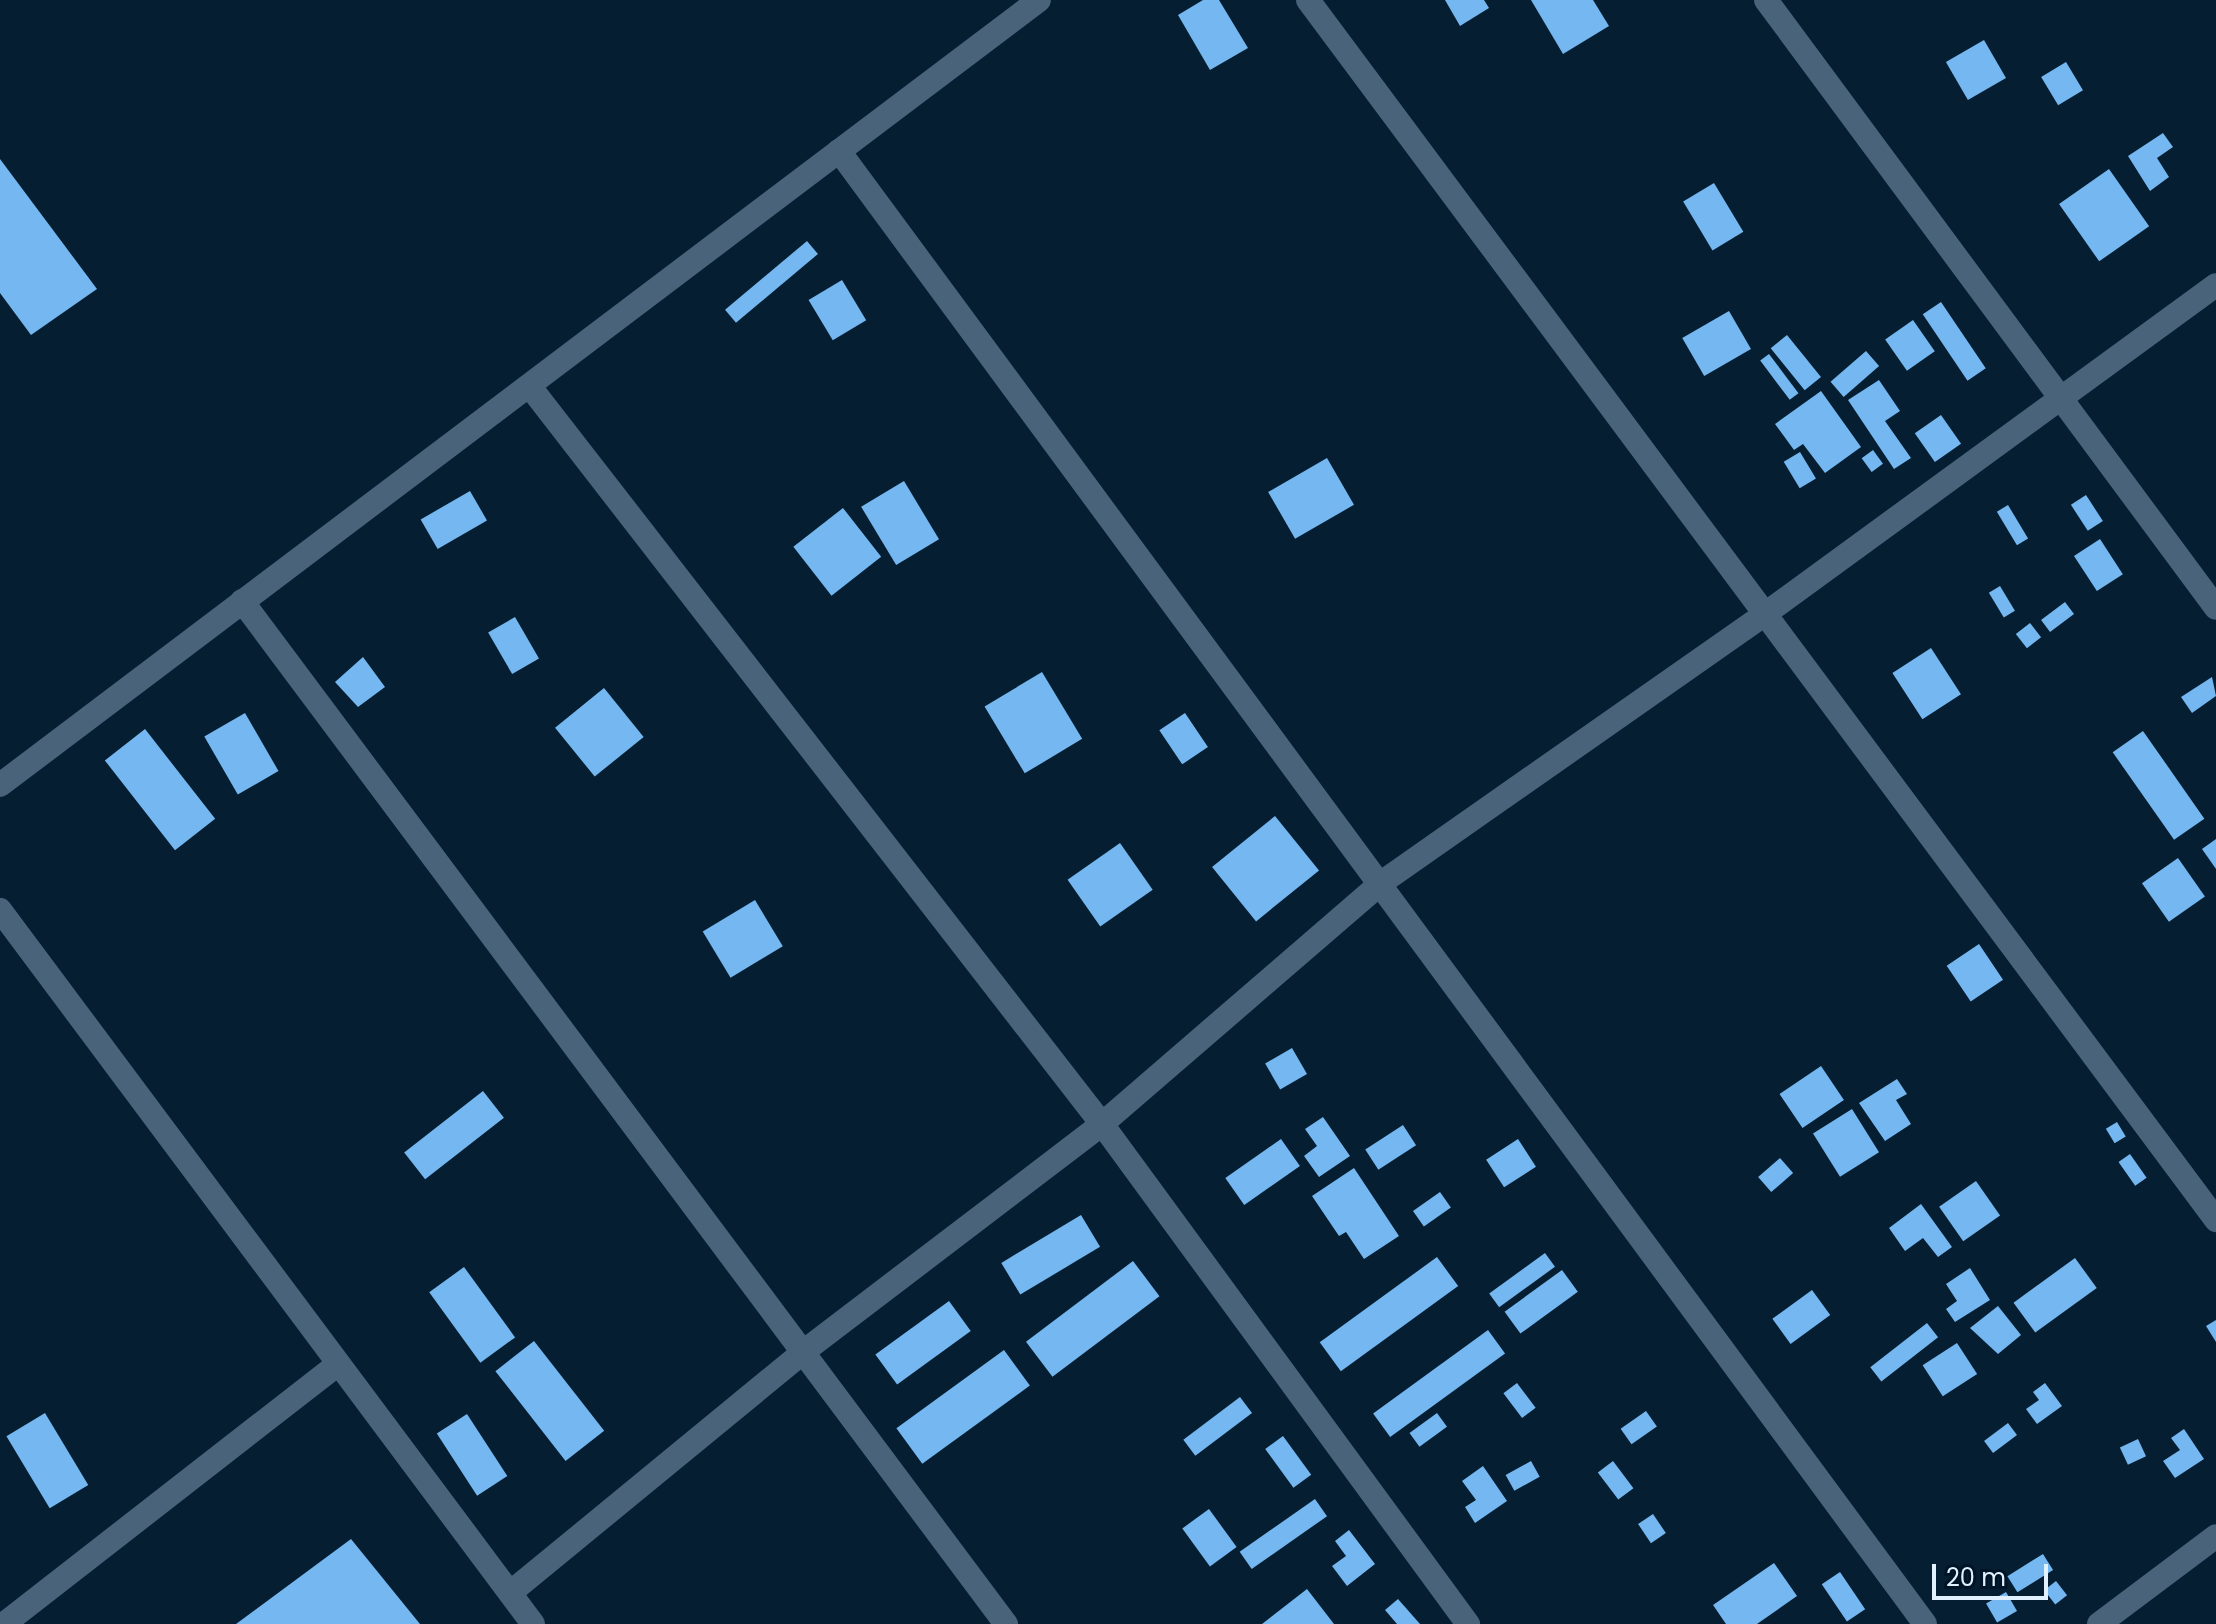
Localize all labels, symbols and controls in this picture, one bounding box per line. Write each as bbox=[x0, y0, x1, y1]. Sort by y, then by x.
scale bar bbox=[1936, 1548, 2052, 1598]
text: 20 m bbox=[1946, 1561, 2006, 1594]

